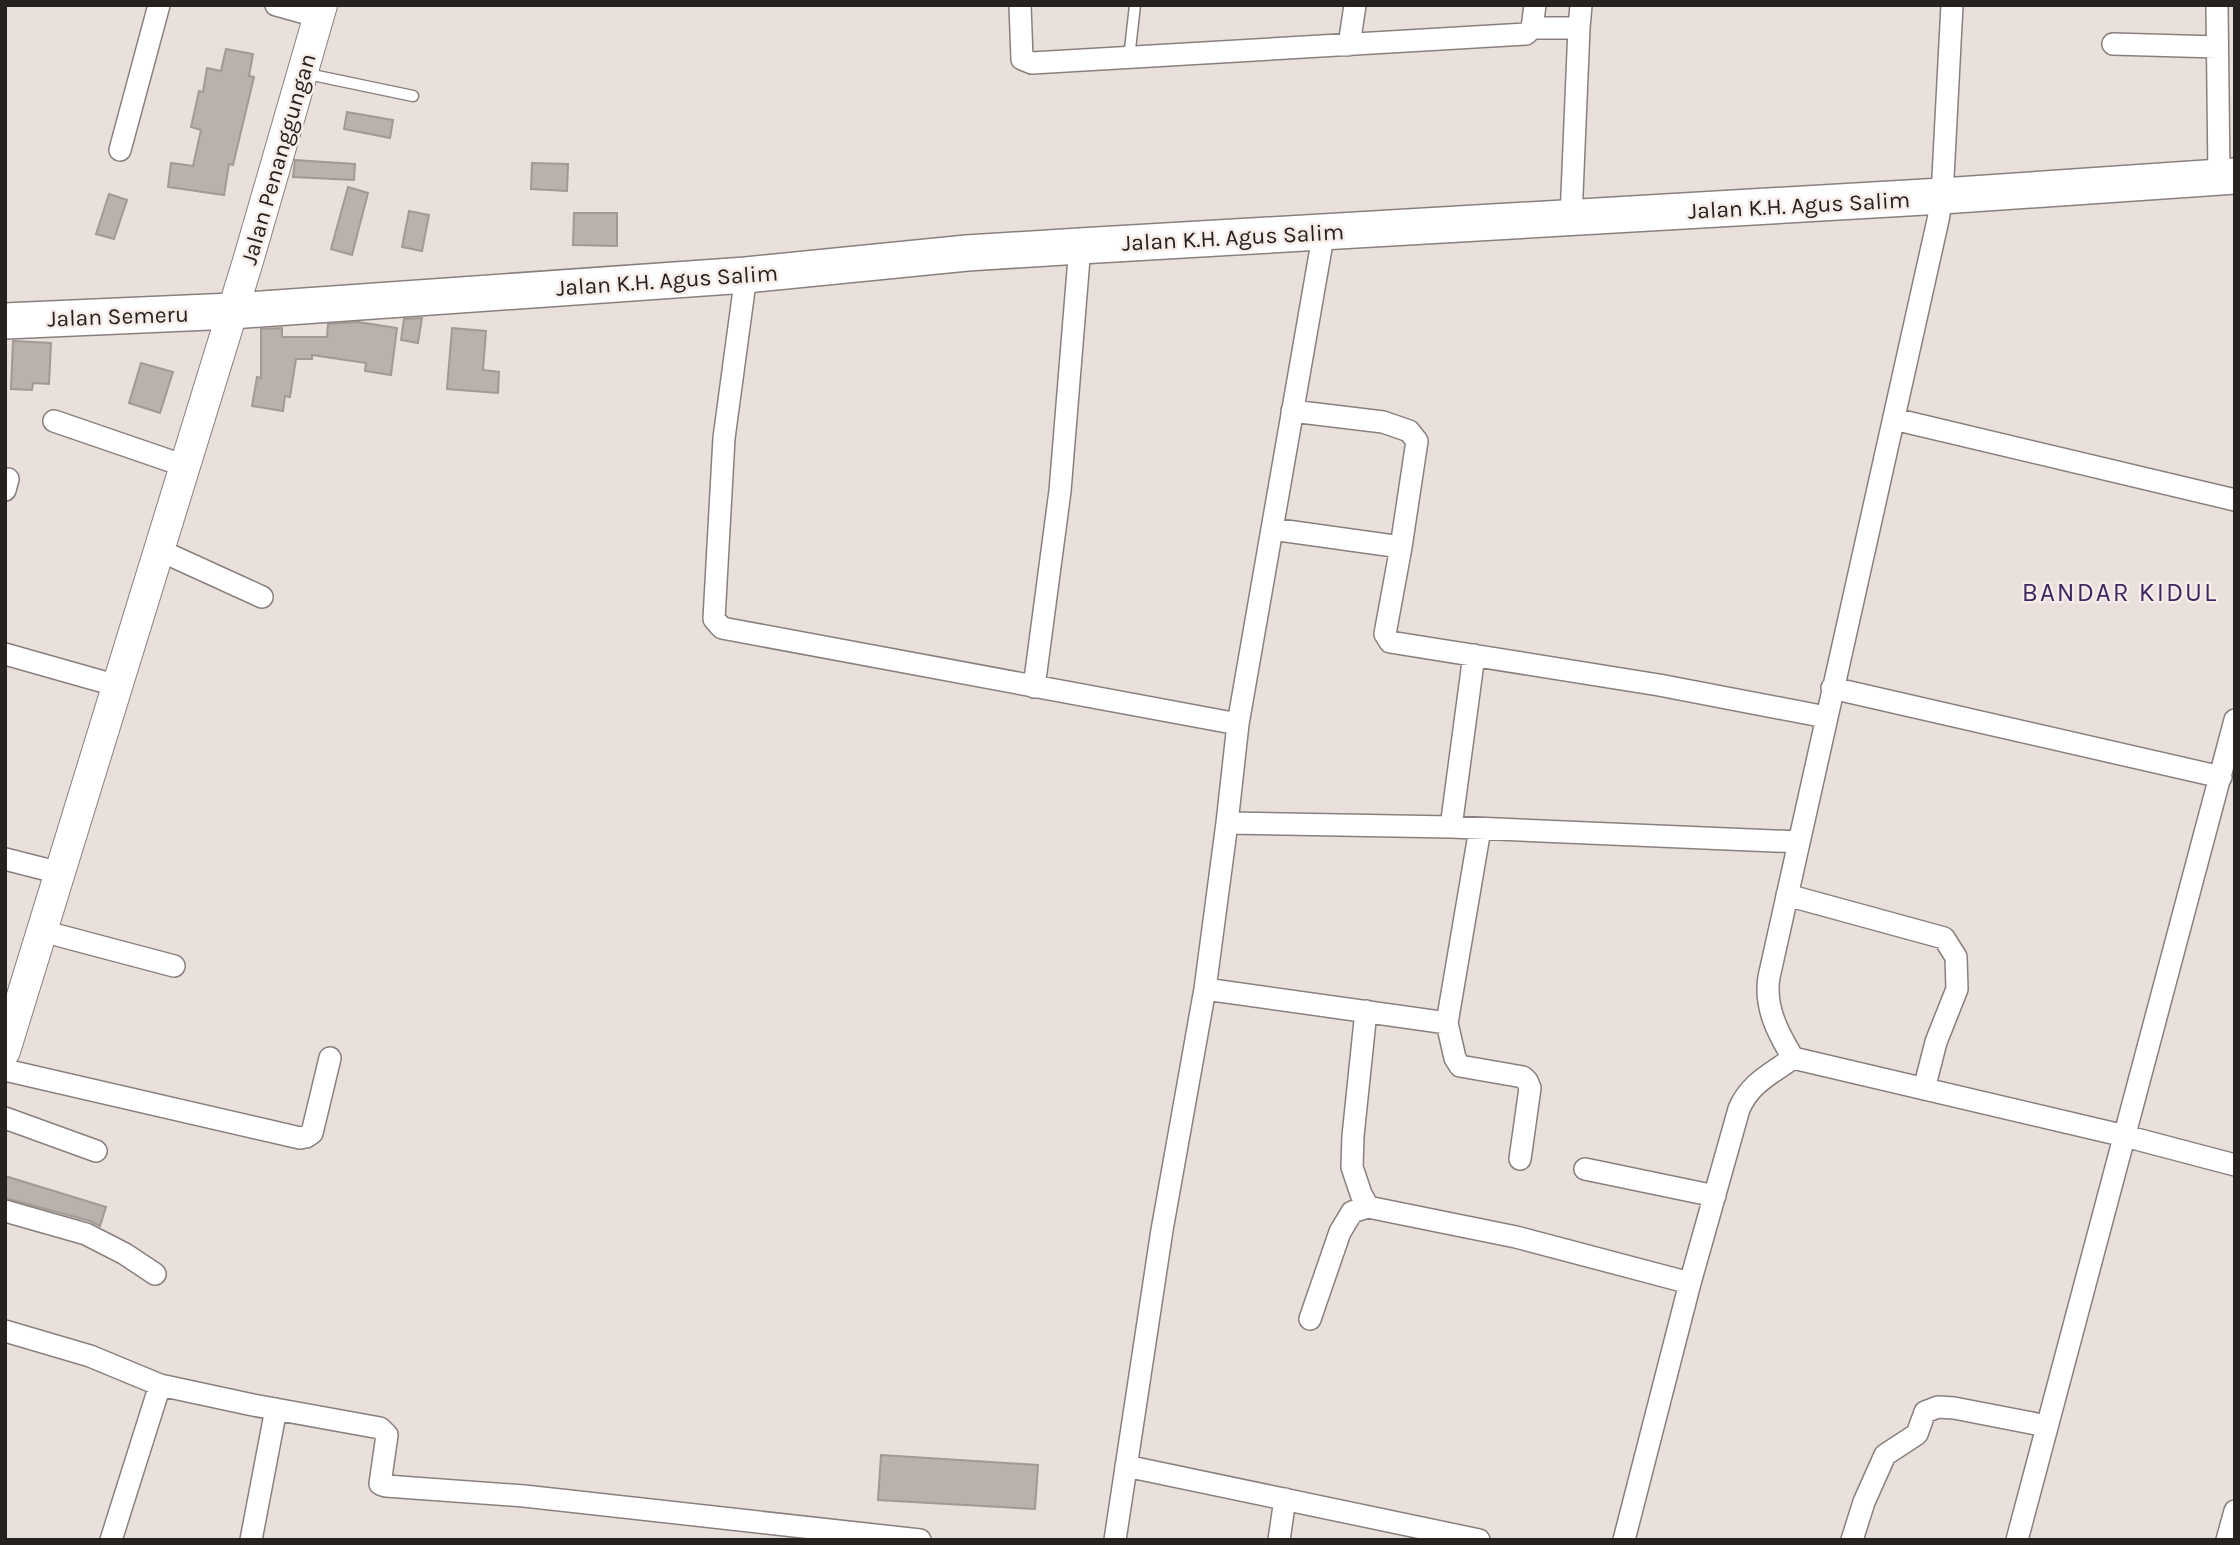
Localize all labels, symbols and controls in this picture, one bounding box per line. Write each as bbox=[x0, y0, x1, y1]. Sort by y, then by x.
street label: Jalan Penanggungan bbox=[235, 50, 322, 268]
street label: Jalan K.H. Agus Salim bbox=[1687, 186, 1911, 225]
street label: Jalan K.H. Agus Salim bbox=[1121, 218, 1345, 257]
street label: Jalan K.H. Agus Salim bbox=[555, 259, 779, 302]
street label: Jalan Semeru bbox=[47, 301, 189, 332]
district label: BANDAR KIDUL bbox=[2022, 577, 2218, 608]

